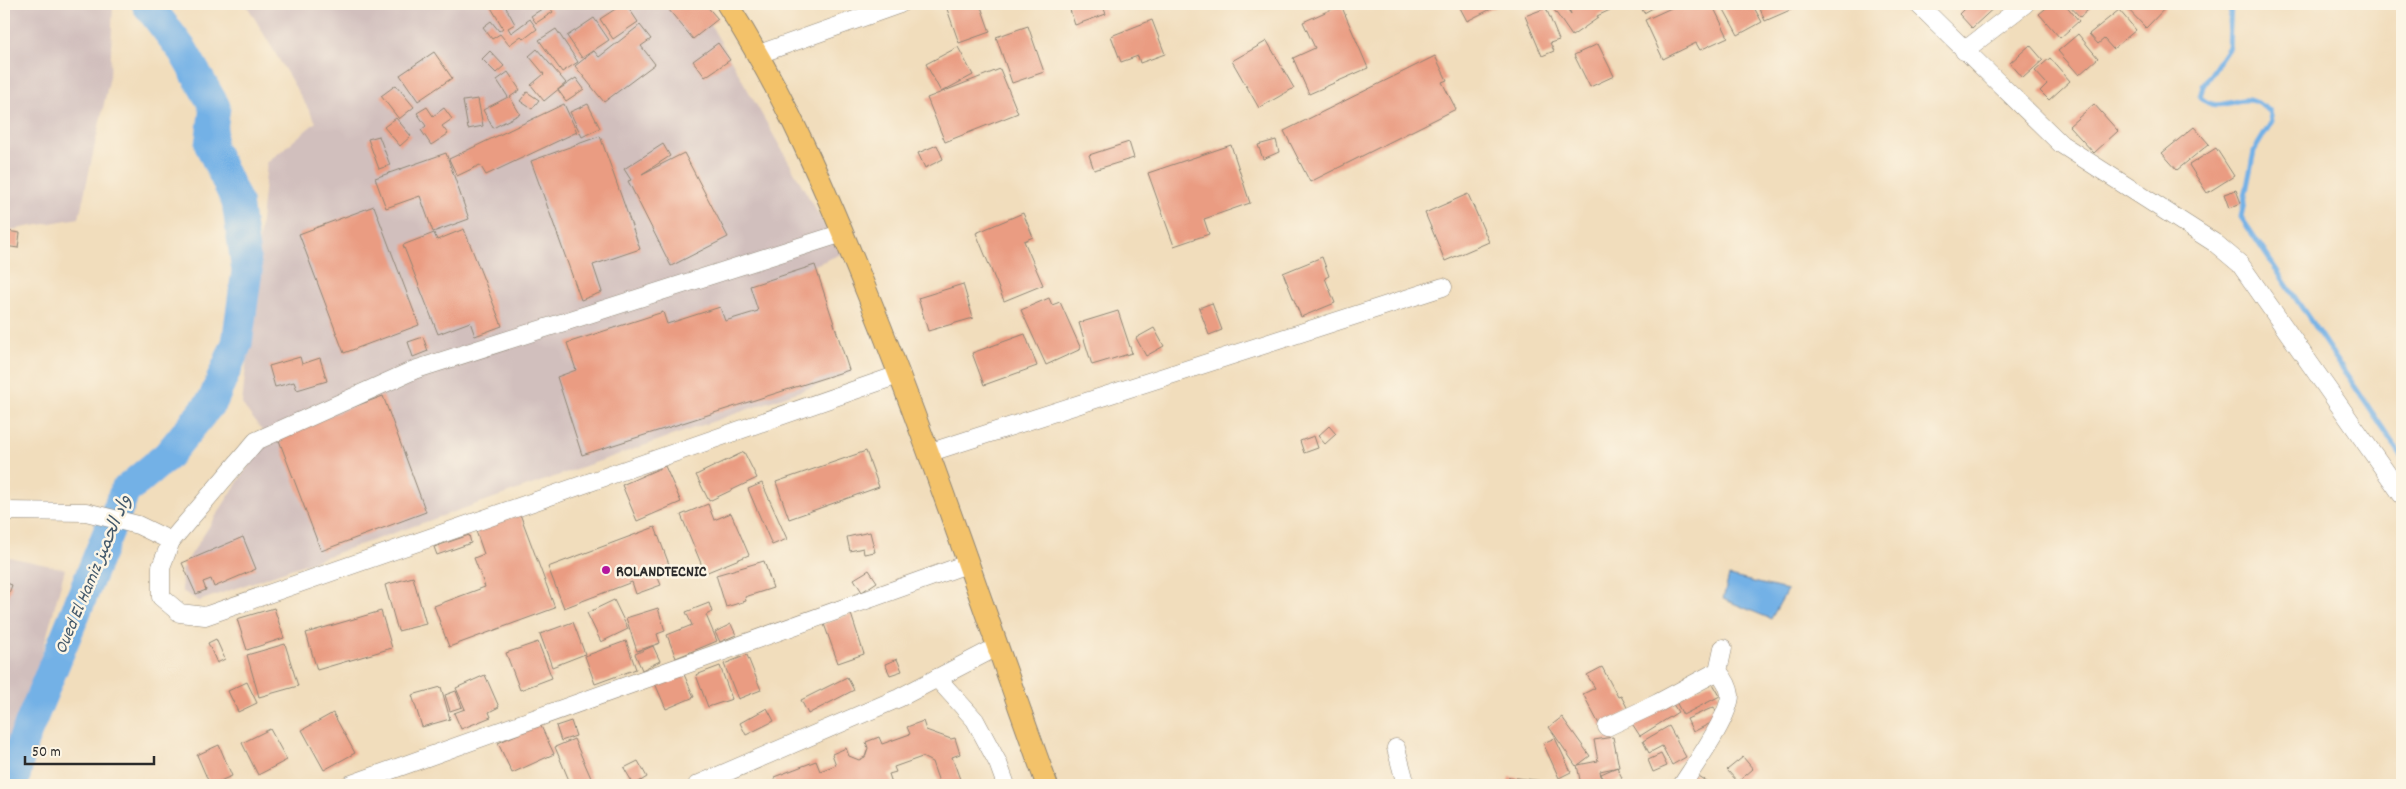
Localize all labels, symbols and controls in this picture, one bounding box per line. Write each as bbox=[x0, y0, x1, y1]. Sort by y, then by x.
water label: Oued El Hamiz واد الحميز bbox=[50, 491, 139, 658]
place label: ROLANDTECNIC bbox=[616, 561, 707, 584]
marker: ROLANDTECNIC bbox=[600, 564, 612, 576]
scale bar bbox=[25, 734, 154, 766]
text: 50 m bbox=[32, 742, 61, 764]

